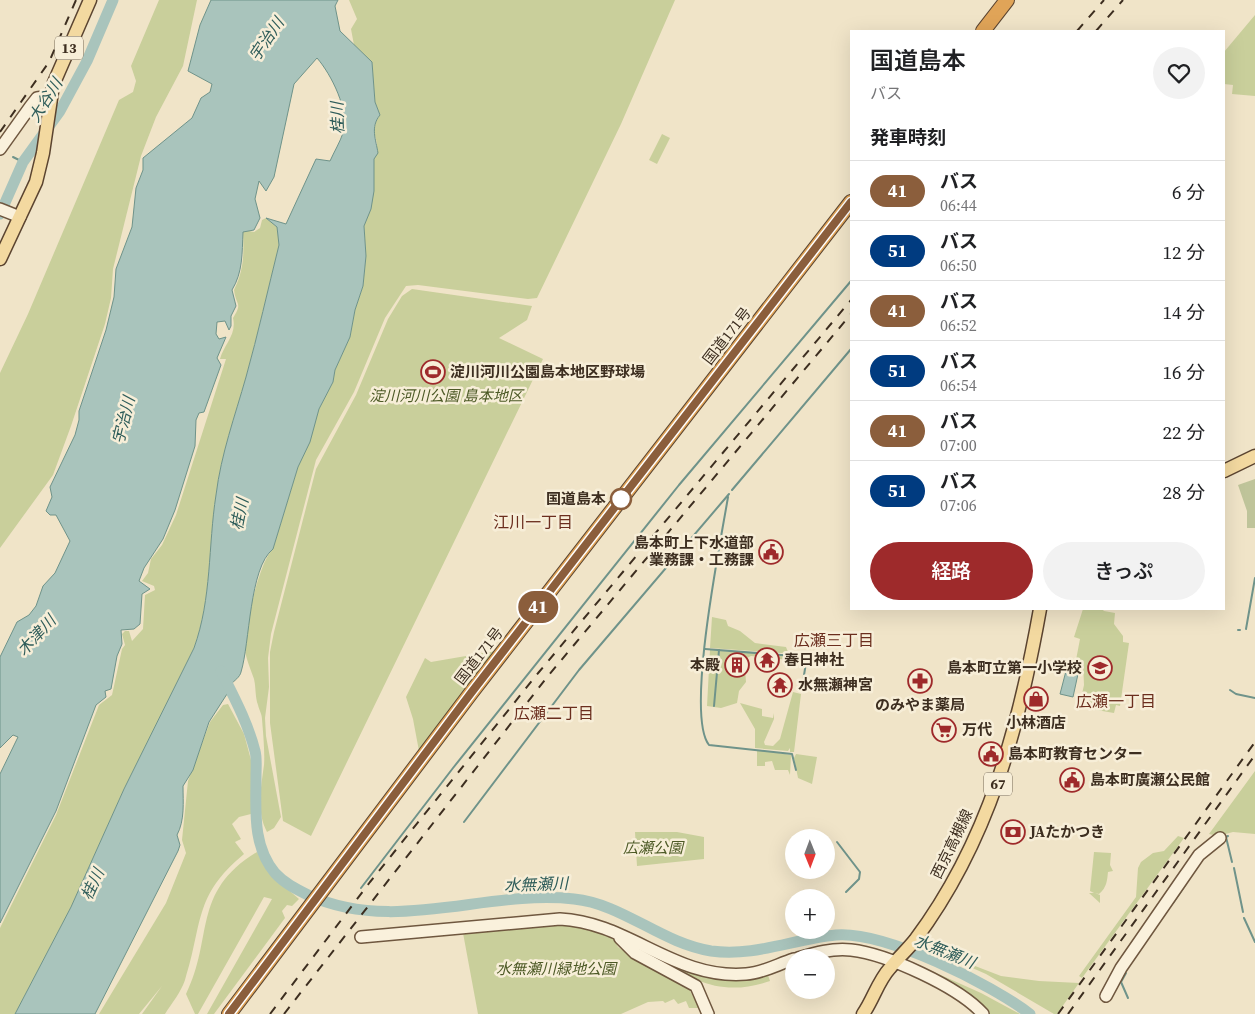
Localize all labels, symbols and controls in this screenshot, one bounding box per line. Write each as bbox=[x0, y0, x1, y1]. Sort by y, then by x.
water label: 宇治川 bbox=[243, 11, 290, 65]
road number: 13 bbox=[55, 36, 83, 59]
text: 国道島本 bbox=[870, 44, 966, 77]
button: heart bbox=[1153, 47, 1205, 99]
water label: 大谷川 bbox=[23, 72, 68, 126]
text: バス bbox=[870, 82, 902, 104]
water label: 桂川 bbox=[325, 100, 349, 134]
text: 発車時刻 bbox=[870, 124, 946, 150]
text: バス bbox=[940, 168, 978, 194]
text: 41 bbox=[888, 178, 907, 203]
text: 6 分 bbox=[1172, 179, 1205, 205]
text: 06:44 bbox=[940, 194, 977, 216]
text: バス bbox=[940, 228, 978, 254]
text: 51 bbox=[888, 238, 907, 263]
text: 12 分 bbox=[1163, 239, 1205, 265]
text: 06:50 bbox=[940, 254, 977, 276]
text: バス bbox=[940, 288, 978, 314]
text: 41 bbox=[888, 298, 907, 323]
text: 14 分 bbox=[1163, 299, 1205, 325]
street label: 国道171号 bbox=[698, 303, 756, 369]
text: 06:52 bbox=[940, 314, 977, 336]
text: バス bbox=[940, 348, 978, 374]
text: 51 bbox=[888, 358, 907, 383]
sports icon: 淀川河川公園島本地区野球場 bbox=[420, 359, 446, 385]
text: 16 分 bbox=[1163, 359, 1205, 385]
place label: 淀川河川公園島本地区野球場 bbox=[450, 361, 645, 382]
text: 06:54 bbox=[940, 374, 977, 396]
park label: 淀川河川公園 島本地区 bbox=[369, 385, 525, 406]
water label: 宇治川 bbox=[107, 392, 140, 446]
text: バス bbox=[940, 408, 978, 434]
text: 41 bbox=[888, 418, 907, 443]
text: 22 分 bbox=[1163, 419, 1205, 445]
text: 07:00 bbox=[940, 434, 977, 456]
text: バス bbox=[940, 468, 978, 494]
text: 51 bbox=[888, 478, 907, 503]
text: 28 分 bbox=[1163, 479, 1205, 505]
place label: 国道島本 bbox=[546, 488, 606, 509]
marker: 国道島本 bbox=[610, 488, 632, 510]
water label: 桂川 bbox=[225, 494, 253, 532]
text: 07:06 bbox=[940, 494, 977, 516]
district label: 江川一丁目 bbox=[493, 511, 573, 533]
place label: 島本町上下水道部 業務課・工務課 bbox=[634, 532, 754, 570]
public building icon: 島本町上下水道部 業務課・工務課 bbox=[758, 539, 784, 565]
button: 経路 bbox=[870, 542, 1033, 600]
button: きっぷ bbox=[1043, 542, 1205, 600]
line badge: 41 bbox=[516, 591, 560, 623]
text: 41 bbox=[528, 594, 548, 619]
water label: 木津川 bbox=[12, 608, 62, 660]
street label: 国道171号 bbox=[450, 623, 508, 689]
district label: 広瀬三丁目 bbox=[794, 629, 874, 651]
temple icon: 春日神社 bbox=[754, 647, 780, 673]
place label: 春日神社 bbox=[784, 649, 844, 670]
building icon: 本殿 bbox=[724, 652, 750, 678]
place label: 本殿 bbox=[690, 654, 720, 675]
school or university icon: 島本町立第一小学校 bbox=[1087, 655, 1113, 681]
place label: 島本町立第一小学校 bbox=[947, 657, 1082, 678]
pharmacy icon: のみやま薬局 bbox=[907, 668, 933, 694]
temple icon: 水無瀬神宮 bbox=[767, 672, 793, 698]
place label: 水無瀬神宮 bbox=[798, 674, 873, 695]
shop icon: 小林酒店 bbox=[1023, 686, 1049, 712]
district label: 広瀬一丁目 bbox=[1076, 690, 1156, 712]
place label: のみやま薬局 bbox=[875, 694, 965, 715]
district label: 広瀬二丁目 bbox=[514, 702, 594, 724]
place label: 小林酒店 bbox=[1006, 712, 1066, 733]
supermarket icon: 万代 bbox=[931, 717, 957, 743]
place label: 万代 bbox=[962, 719, 992, 740]
public building icon: 島本町教育センター bbox=[978, 741, 1004, 767]
place label: 島本町教育センター bbox=[1008, 743, 1143, 764]
public building icon: 島本町廣瀬公民館 bbox=[1059, 767, 1085, 793]
place label: 島本町廣瀬公民館 bbox=[1090, 769, 1210, 790]
road number: 67 bbox=[984, 772, 1012, 796]
street label: 西京高槻線 bbox=[926, 805, 977, 882]
bank icon: JAたかつき bbox=[1000, 819, 1026, 845]
place label: JAたかつき bbox=[1029, 821, 1105, 842]
north arrow bbox=[785, 829, 835, 879]
map controls bbox=[785, 829, 835, 999]
park label: 広瀬公園 bbox=[623, 837, 685, 858]
water label: 桂川 bbox=[75, 863, 110, 903]
water label: 水無瀬川 bbox=[504, 872, 570, 896]
button: + bbox=[785, 889, 835, 939]
water label: 水無瀬川 bbox=[911, 929, 981, 974]
button: − bbox=[785, 949, 835, 999]
park label: 水無瀬川緑地公園 bbox=[496, 958, 618, 979]

